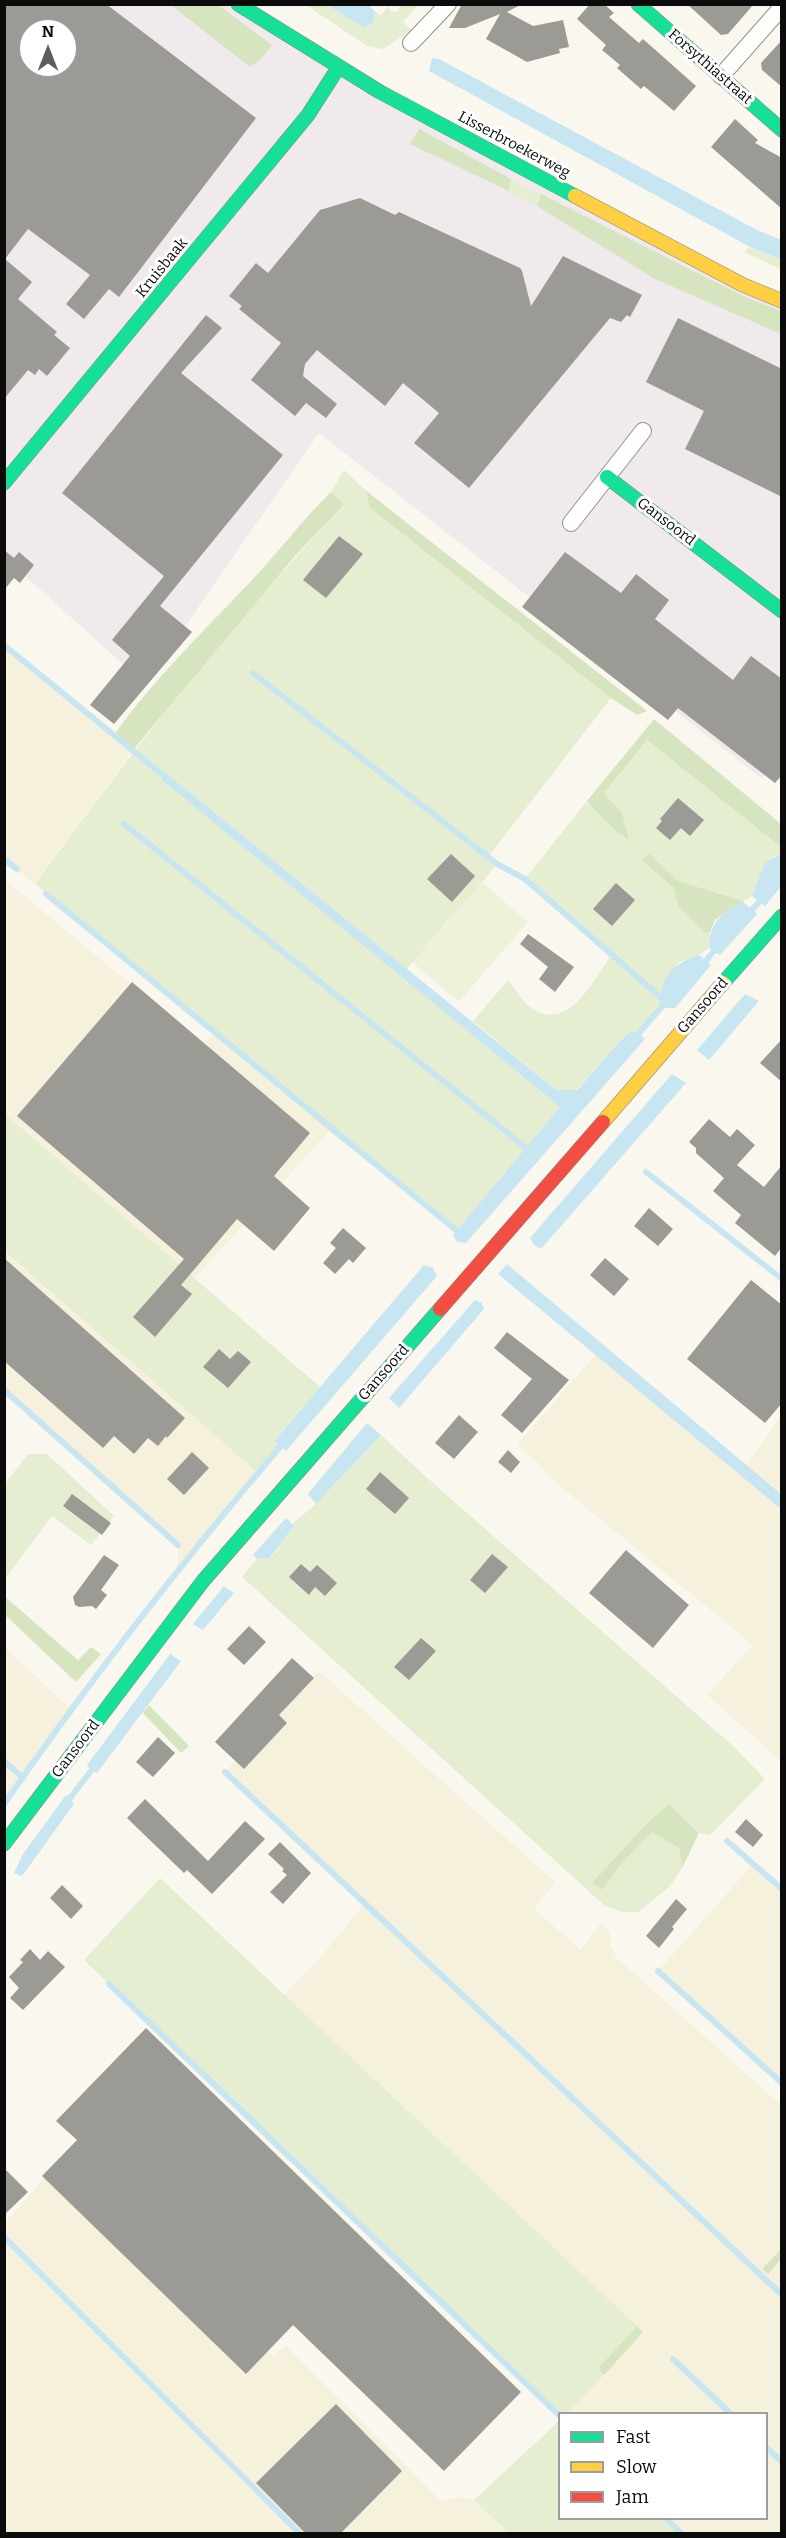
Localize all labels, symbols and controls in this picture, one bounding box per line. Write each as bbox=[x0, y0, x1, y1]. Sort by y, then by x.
north arrow bbox=[18, 18, 78, 78]
text: N bbox=[42, 22, 54, 41]
street label: Forsythiastraat bbox=[664, 26, 756, 108]
street label: Lisserbroekerweg bbox=[455, 108, 573, 182]
street label: Kruisbaak bbox=[133, 235, 191, 301]
street label: Gansoord bbox=[633, 494, 699, 550]
street label: Gansoord bbox=[674, 974, 732, 1038]
street label: Gansoord bbox=[355, 1341, 413, 1405]
street label: Gansoord bbox=[48, 1716, 104, 1782]
legend bbox=[558, 2412, 768, 2520]
text: Fast bbox=[616, 2426, 651, 2448]
text: Slow bbox=[616, 2456, 656, 2478]
text: Jam bbox=[616, 2486, 649, 2508]

